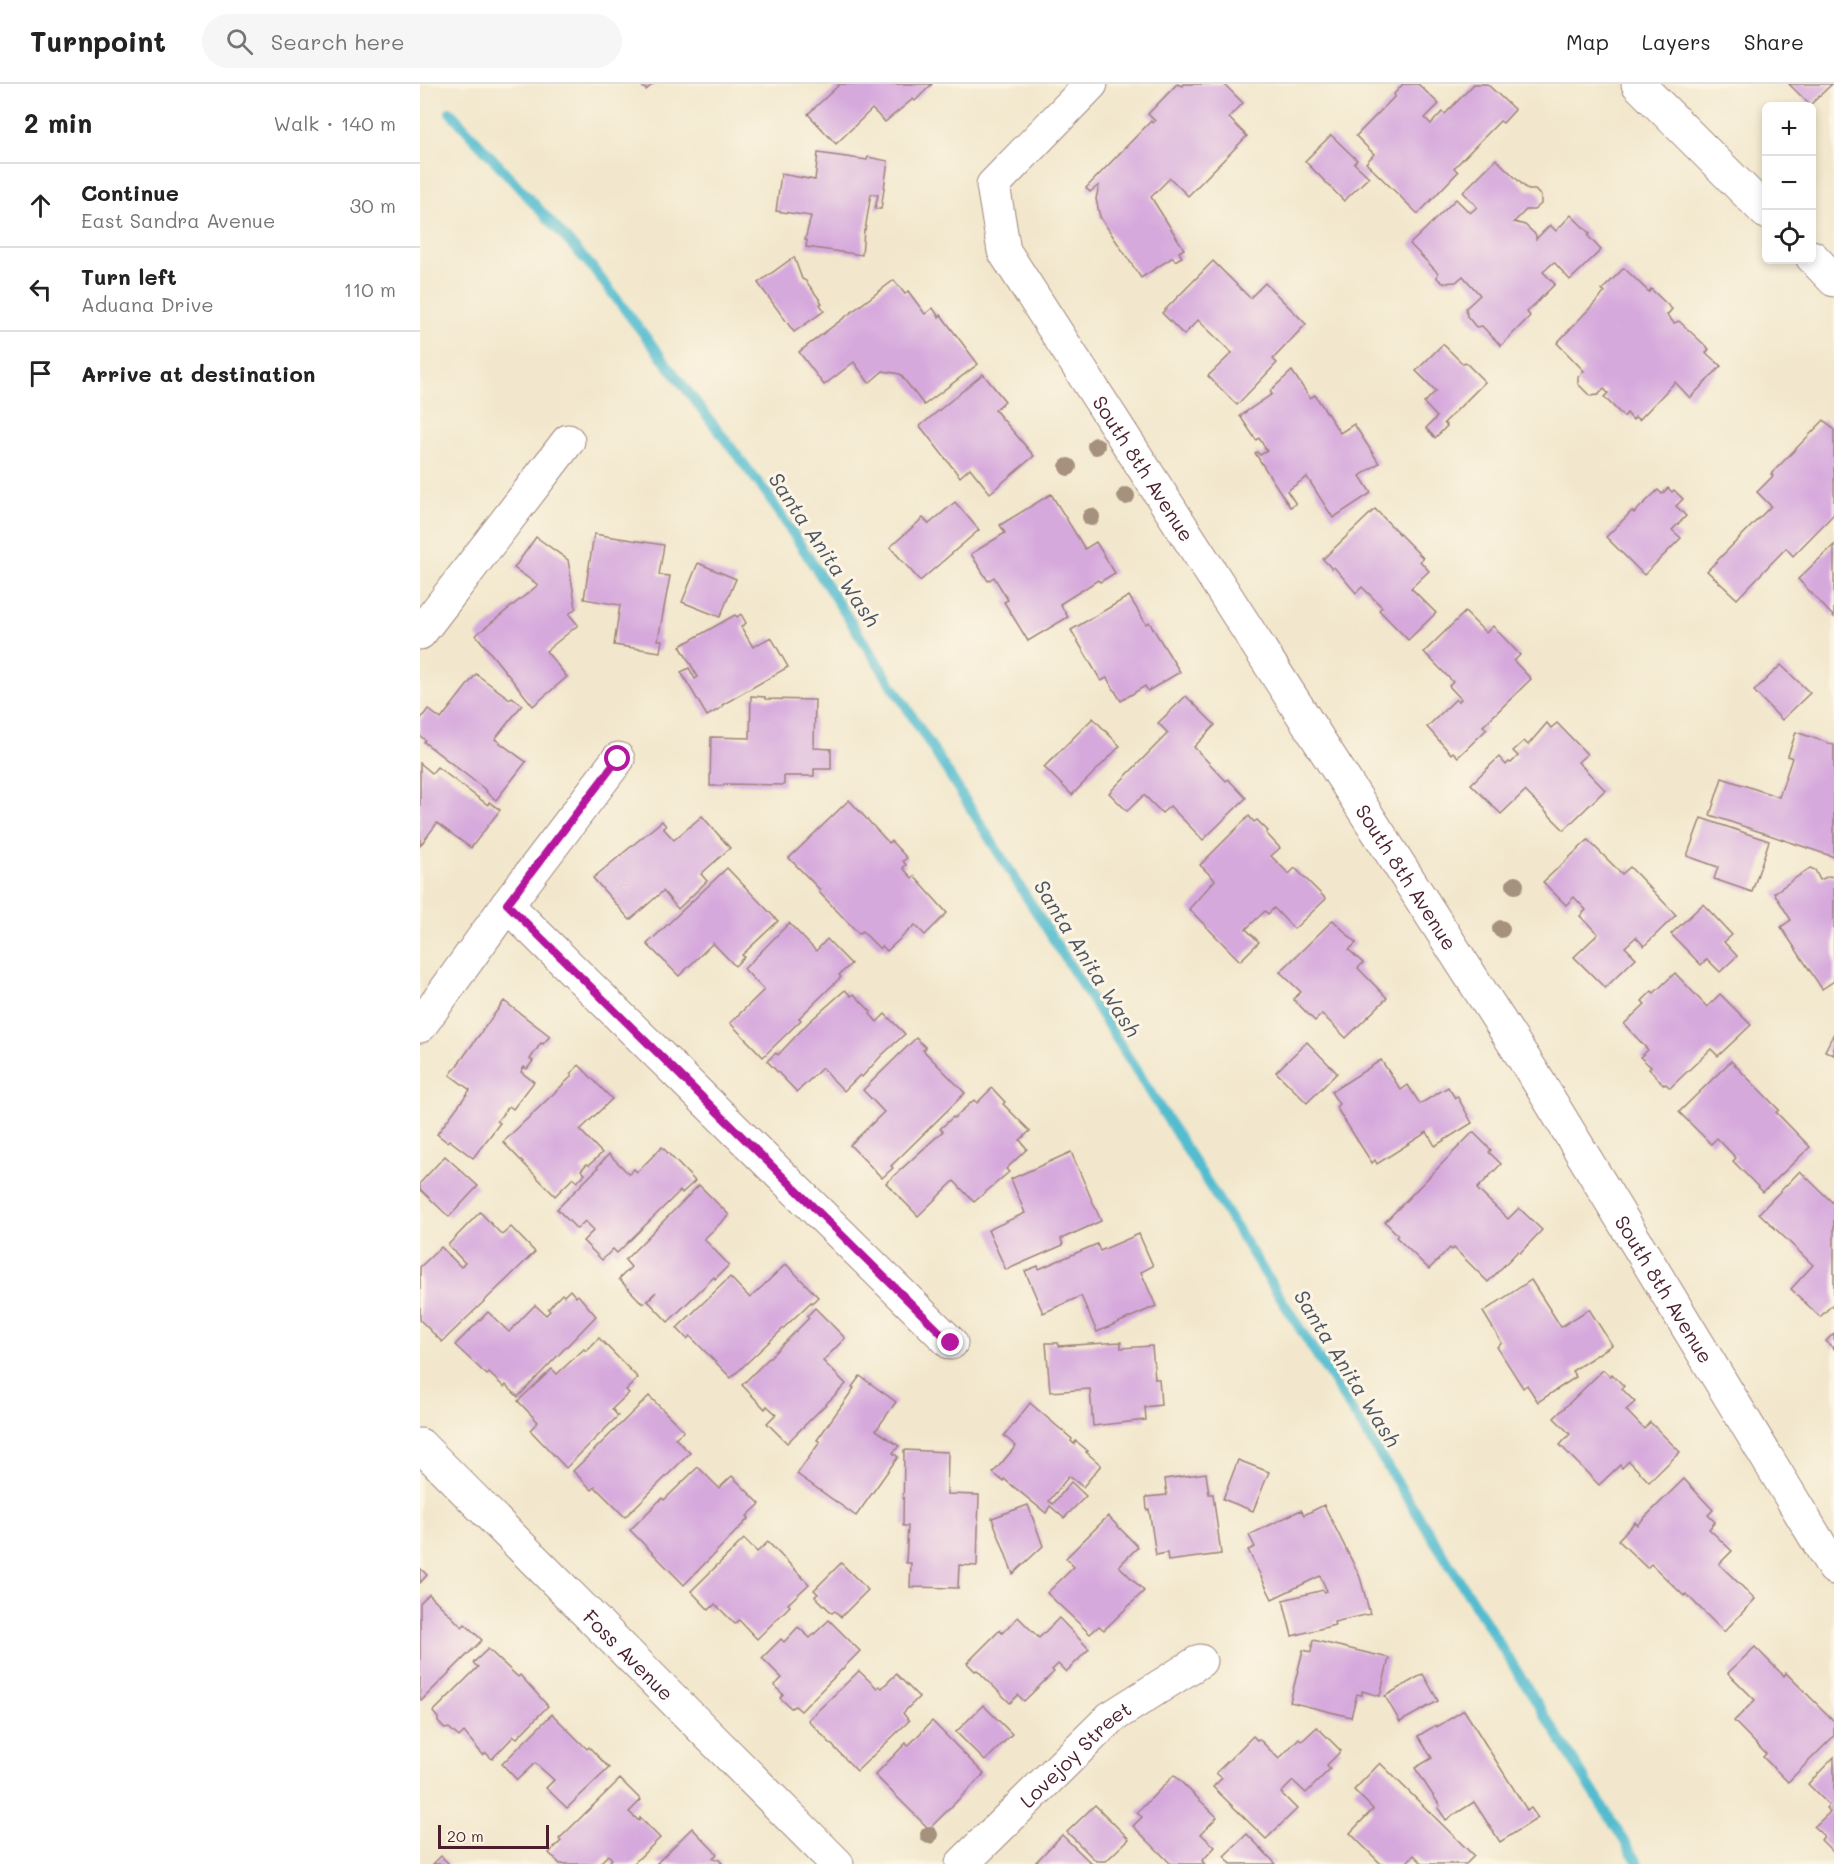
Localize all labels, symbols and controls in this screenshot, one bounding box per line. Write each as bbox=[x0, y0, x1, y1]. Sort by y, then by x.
search box bbox=[202, 14, 622, 68]
text: Turnpoint bbox=[30, 23, 166, 59]
icon: search bbox=[223, 25, 256, 58]
text: Search here bbox=[271, 27, 405, 56]
text: Map bbox=[1566, 28, 1609, 55]
text: Layers bbox=[1642, 28, 1711, 55]
text: Share bbox=[1744, 28, 1804, 55]
map controls bbox=[1762, 102, 1816, 264]
button: + bbox=[1762, 102, 1816, 156]
text: 2 min bbox=[24, 106, 92, 140]
text: Walk · 140 m bbox=[273, 110, 396, 136]
button: − bbox=[1762, 156, 1816, 210]
text: Continue bbox=[81, 178, 179, 207]
icon: ahead bbox=[24, 189, 57, 222]
text: 30 m bbox=[350, 192, 396, 218]
text: East Sandra Avenue bbox=[81, 207, 275, 233]
button: locate bbox=[1762, 210, 1816, 264]
text: Turn left bbox=[81, 262, 177, 291]
icon: left bbox=[24, 273, 57, 306]
text: 110 m bbox=[343, 276, 396, 302]
text: Aduana Drive bbox=[81, 291, 214, 317]
icon: arrive bbox=[24, 357, 57, 390]
text: Arrive at destination bbox=[81, 359, 316, 388]
street label: South 8th Avenue bbox=[1087, 390, 1200, 546]
water label: Santa Anita Wash bbox=[763, 467, 887, 632]
route start bbox=[604, 745, 630, 771]
street label: South 8th Avenue bbox=[1350, 799, 1463, 955]
water label: Santa Anita Wash bbox=[1029, 874, 1147, 1042]
street label: South 8th Avenue bbox=[1610, 1210, 1719, 1368]
water label: Santa Anita Wash bbox=[1289, 1284, 1407, 1452]
route end bbox=[937, 1329, 963, 1355]
street label: Foss Avenue bbox=[578, 1604, 680, 1706]
street label: Lovejoy Street bbox=[1014, 1695, 1136, 1813]
scale bar bbox=[438, 1822, 549, 1850]
text: 20 m bbox=[447, 1825, 484, 1846]

